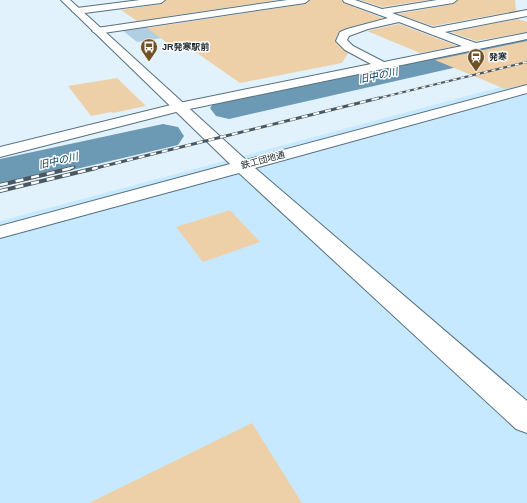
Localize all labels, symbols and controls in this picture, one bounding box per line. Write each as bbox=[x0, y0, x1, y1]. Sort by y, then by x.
bus stop icon: JR発寒駅前 bbox=[139, 37, 159, 62]
place label: JR発寒駅前 bbox=[162, 42, 210, 52]
station icon: 発寒 bbox=[466, 47, 486, 72]
place label: 発寒 bbox=[489, 52, 507, 62]
water label: 旧中の川 bbox=[357, 66, 400, 85]
street label: 鉄工団地通 bbox=[240, 149, 286, 171]
water label: 旧中の川 bbox=[37, 150, 80, 170]

